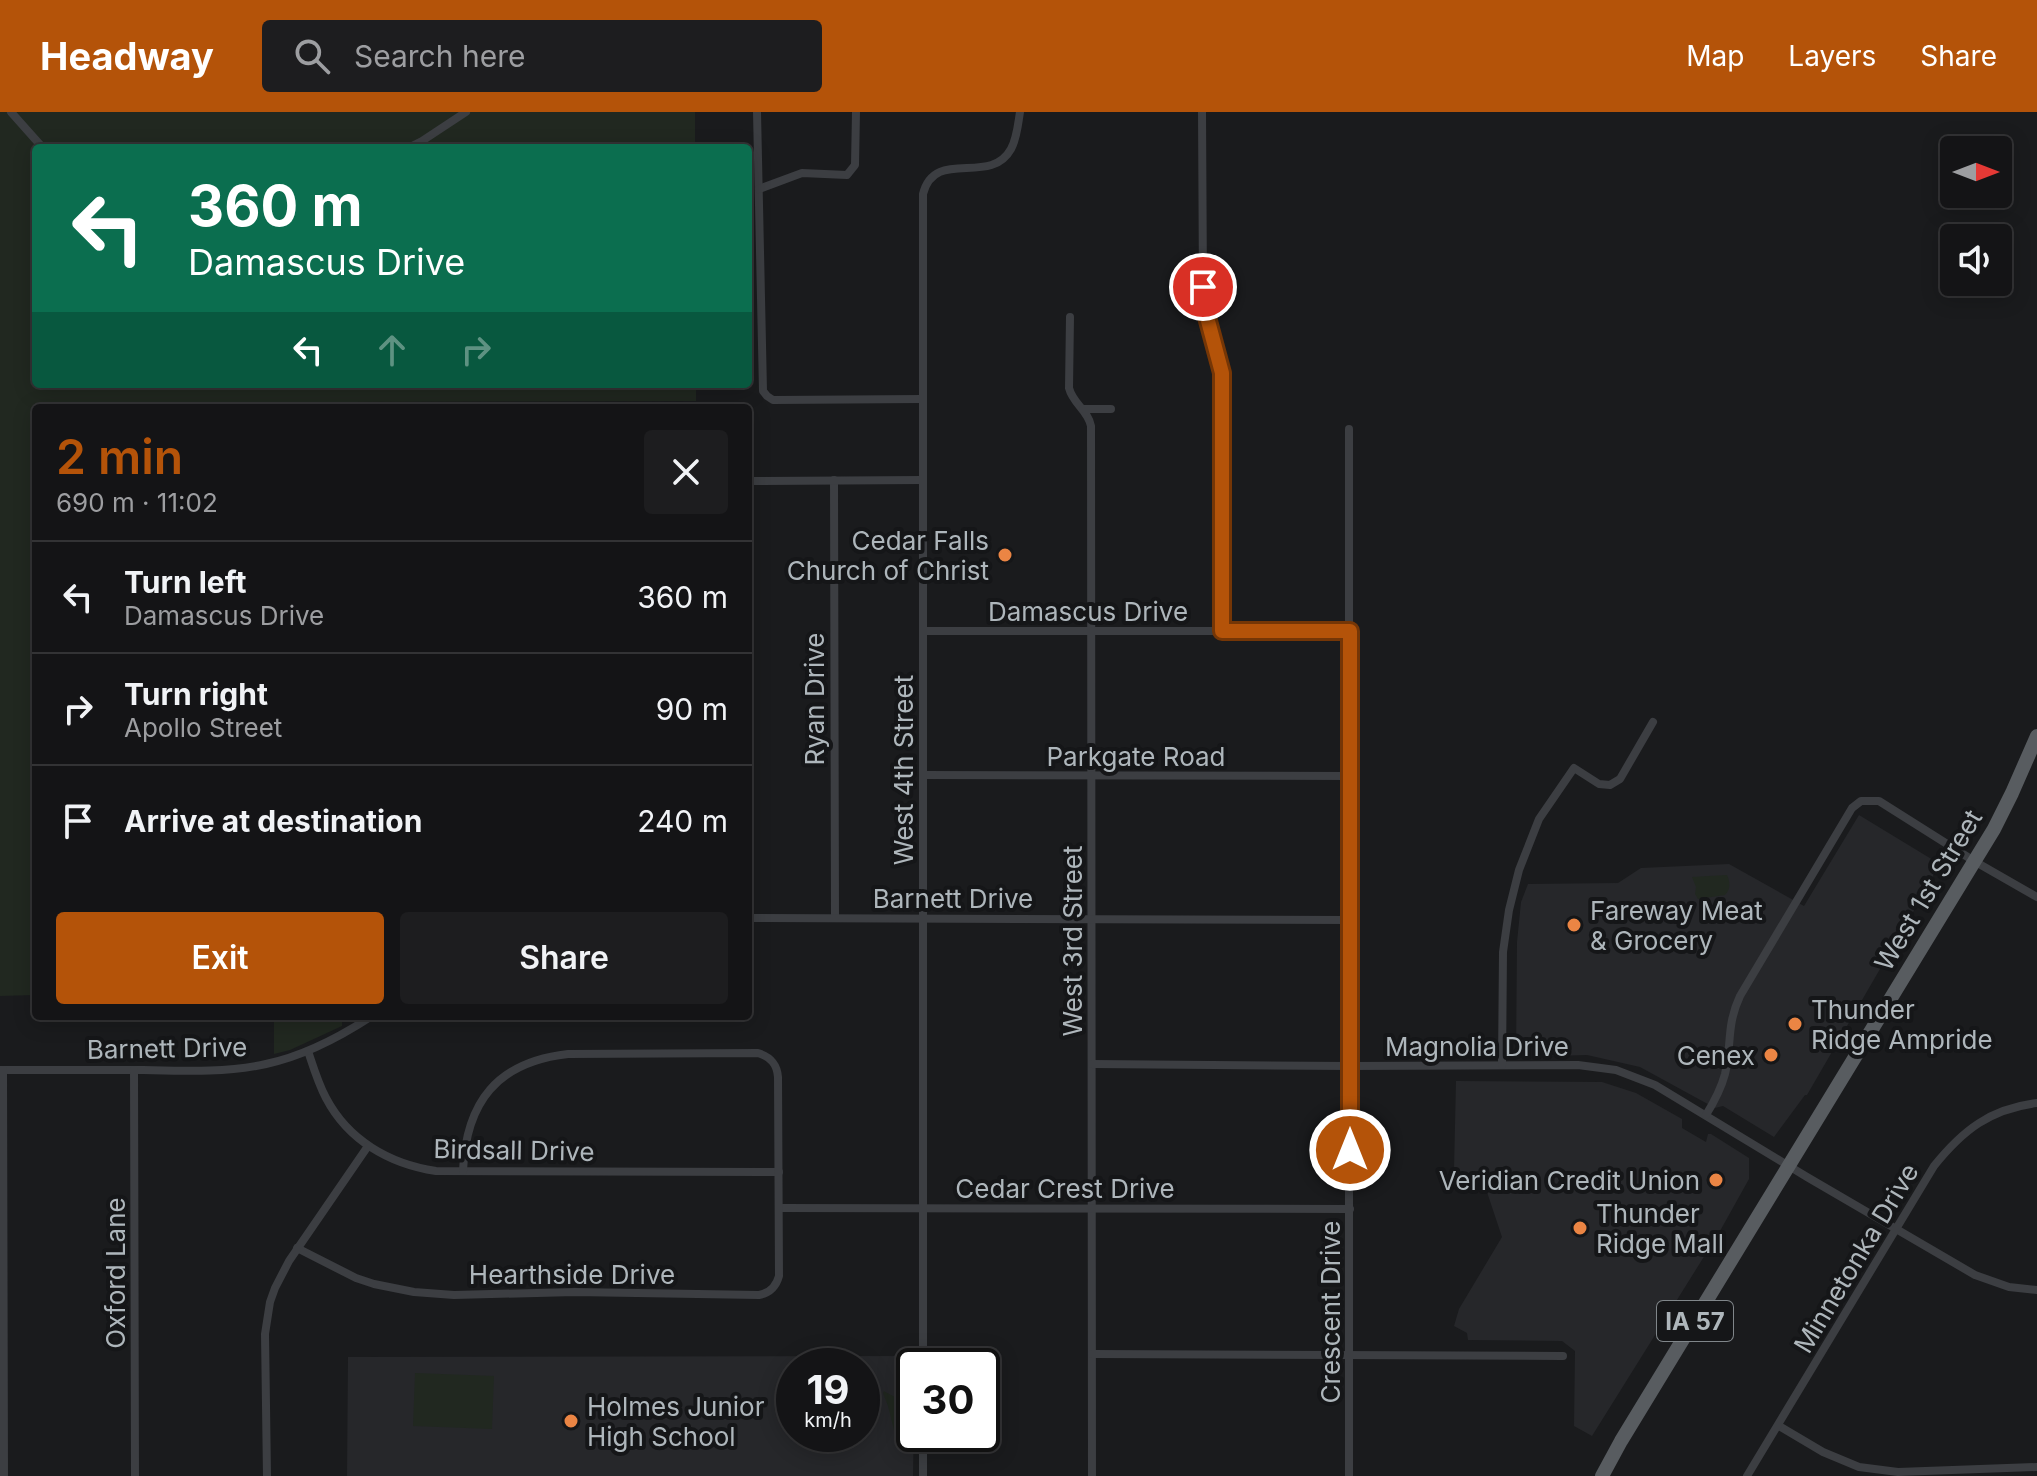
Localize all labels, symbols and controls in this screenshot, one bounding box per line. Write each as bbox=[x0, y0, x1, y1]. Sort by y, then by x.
search box bbox=[262, 20, 822, 92]
text: Headway bbox=[40, 33, 214, 79]
icon: search bbox=[290, 34, 334, 78]
text: Search here bbox=[354, 38, 525, 74]
text: Map bbox=[1686, 39, 1744, 73]
text: Layers bbox=[1788, 39, 1876, 73]
text: Share bbox=[1920, 39, 1997, 73]
north arrow bbox=[1940, 136, 2012, 208]
map controls bbox=[1940, 136, 2012, 296]
text: 360 m bbox=[188, 172, 363, 240]
icon: left bbox=[56, 176, 160, 280]
button: sound bbox=[1940, 224, 2012, 296]
text: Damascus Drive bbox=[188, 240, 465, 284]
pin bbox=[1169, 253, 1237, 321]
icon: arrive bbox=[1181, 265, 1225, 309]
icon: left bbox=[286, 328, 330, 372]
icon: ahead bbox=[370, 328, 414, 372]
icon: right bbox=[454, 328, 498, 372]
text: 2 min bbox=[56, 427, 183, 486]
button: close bbox=[644, 430, 728, 514]
text: 690 m · 11:02 bbox=[56, 487, 218, 518]
place label: Cedar Falls Church of Christ bbox=[787, 525, 989, 586]
marker: Cedar Falls Church of Christ bbox=[996, 546, 1014, 564]
text: Turn left bbox=[124, 564, 246, 600]
icon: left bbox=[56, 575, 100, 619]
text: 360 m bbox=[637, 579, 728, 615]
street label: Damascus Drive bbox=[988, 596, 1188, 627]
text: Damascus Drive bbox=[124, 600, 324, 631]
street label: Ryan Drive bbox=[799, 632, 830, 766]
street label: West 4th Street bbox=[888, 675, 919, 865]
text: Turn right bbox=[124, 676, 268, 712]
icon: right bbox=[56, 687, 100, 731]
text: 90 m bbox=[656, 691, 728, 727]
text: Apollo Street bbox=[124, 712, 282, 743]
street label: Parkgate Road bbox=[1046, 741, 1226, 772]
icon: arrive bbox=[56, 799, 100, 843]
text: Arrive at destination bbox=[124, 803, 422, 839]
text: 240 m bbox=[637, 803, 728, 839]
street label: West 1st Street bbox=[1868, 804, 1988, 976]
street label: West 3rd Street bbox=[1057, 845, 1088, 1037]
street label: Barnett Drive bbox=[873, 883, 1033, 914]
place label: Fareway Meat & Grocery bbox=[1590, 895, 1763, 956]
button: Exit bbox=[56, 912, 384, 1004]
button: Share bbox=[400, 912, 728, 1004]
marker: Fareway Meat & Grocery bbox=[1565, 916, 1583, 934]
place label: Thunder Ridge Ampride bbox=[1811, 994, 1993, 1055]
marker: Thunder Ridge Ampride bbox=[1786, 1015, 1804, 1033]
street label: Barnett Drive bbox=[86, 1031, 248, 1065]
street label: Magnolia Drive bbox=[1385, 1031, 1569, 1062]
place label: Cenex bbox=[1677, 1040, 1755, 1071]
marker: Cenex bbox=[1762, 1046, 1780, 1064]
position arrow bbox=[1308, 1108, 1392, 1192]
street label: Birdsall Drive bbox=[433, 1133, 595, 1167]
street label: Minnetonka Drive bbox=[1787, 1158, 1925, 1358]
place label: Veridian Credit Union bbox=[1439, 1165, 1700, 1196]
marker: Veridian Credit Union bbox=[1707, 1171, 1725, 1189]
street label: Cedar Crest Drive bbox=[955, 1173, 1175, 1204]
street label: Oxford Lane bbox=[100, 1197, 131, 1349]
place label: Thunder Ridge Mall bbox=[1596, 1198, 1724, 1259]
marker: Thunder Ridge Mall bbox=[1571, 1219, 1589, 1237]
street label: Crescent Drive bbox=[1315, 1221, 1346, 1403]
street label: Hearthside Drive bbox=[469, 1259, 675, 1290]
road number: IA 57 bbox=[1657, 1301, 1733, 1341]
speed limit sign: 30 bbox=[896, 1348, 1000, 1452]
text: 19 bbox=[806, 1365, 850, 1414]
place label: Holmes Junior High School bbox=[587, 1391, 765, 1452]
text: km/h bbox=[804, 1408, 852, 1432]
marker: Holmes Junior High School bbox=[562, 1412, 580, 1430]

